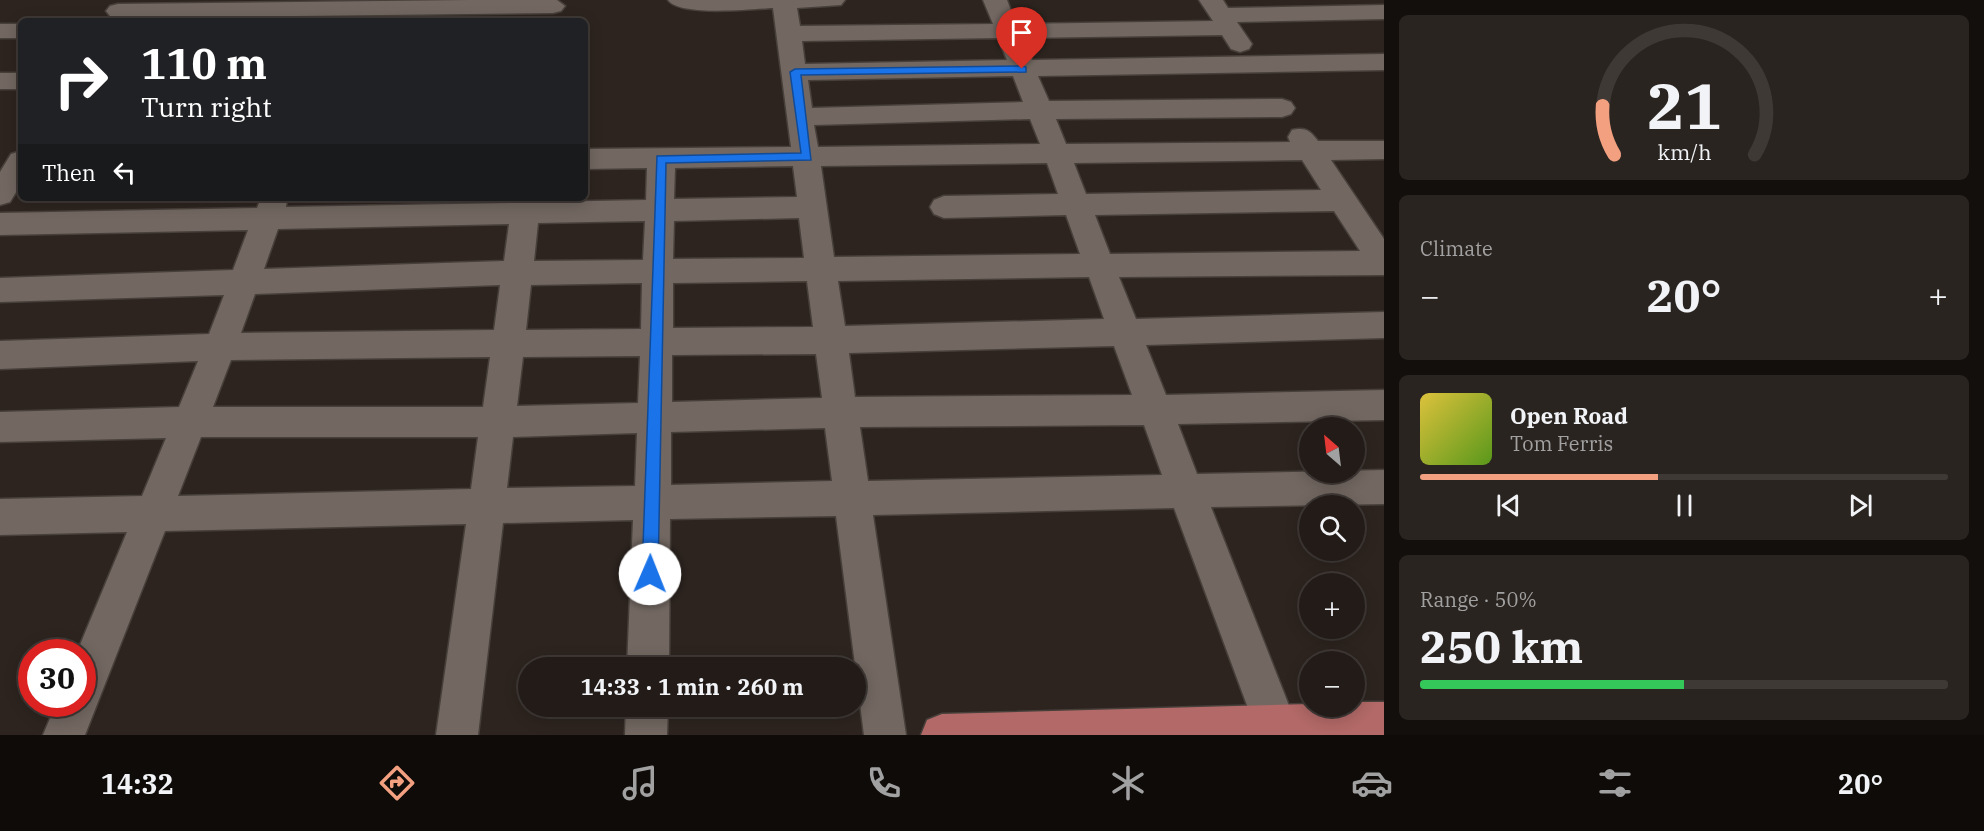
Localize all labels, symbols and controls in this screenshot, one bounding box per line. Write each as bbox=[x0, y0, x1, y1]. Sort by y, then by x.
pin bbox=[996, 7, 1047, 69]
icon: arrive bbox=[1005, 16, 1038, 49]
text: 110 m bbox=[141, 36, 267, 91]
icon: right bbox=[42, 42, 120, 120]
text: 21 bbox=[1647, 65, 1721, 146]
text: Turn right bbox=[141, 89, 272, 124]
text: km/h bbox=[1657, 138, 1711, 166]
icon: left bbox=[108, 156, 141, 189]
text: Then bbox=[42, 158, 96, 187]
text: Climate bbox=[1420, 235, 1493, 262]
text: 20° bbox=[1646, 266, 1722, 324]
text: − bbox=[1420, 274, 1440, 317]
text: + bbox=[1928, 274, 1948, 317]
text: Open Road bbox=[1510, 401, 1628, 430]
north arrow bbox=[1299, 417, 1365, 483]
map controls bbox=[1299, 417, 1365, 717]
text: Tom Ferris bbox=[1510, 430, 1613, 457]
icon: previous bbox=[1492, 489, 1525, 522]
icon: pause bbox=[1668, 489, 1701, 522]
icon: next bbox=[1844, 489, 1877, 522]
button: search bbox=[1299, 495, 1365, 561]
position arrow bbox=[618, 542, 682, 606]
button: + bbox=[1299, 573, 1365, 639]
text: Range · 50% bbox=[1420, 586, 1537, 613]
text: 250 km bbox=[1420, 617, 1583, 675]
speed limit sign: 30 bbox=[18, 639, 96, 717]
button: − bbox=[1299, 651, 1365, 717]
text: 14:33 · 1 min · 260 m bbox=[580, 672, 804, 701]
icon: directions bbox=[376, 762, 418, 804]
icon: music bbox=[619, 762, 661, 804]
icon: phone bbox=[863, 762, 905, 804]
icon: climate bbox=[1107, 762, 1149, 804]
icon: car bbox=[1351, 762, 1393, 804]
icon: filters bbox=[1594, 762, 1636, 804]
text: 14:32 bbox=[101, 766, 174, 801]
text: 20° bbox=[1838, 766, 1883, 801]

